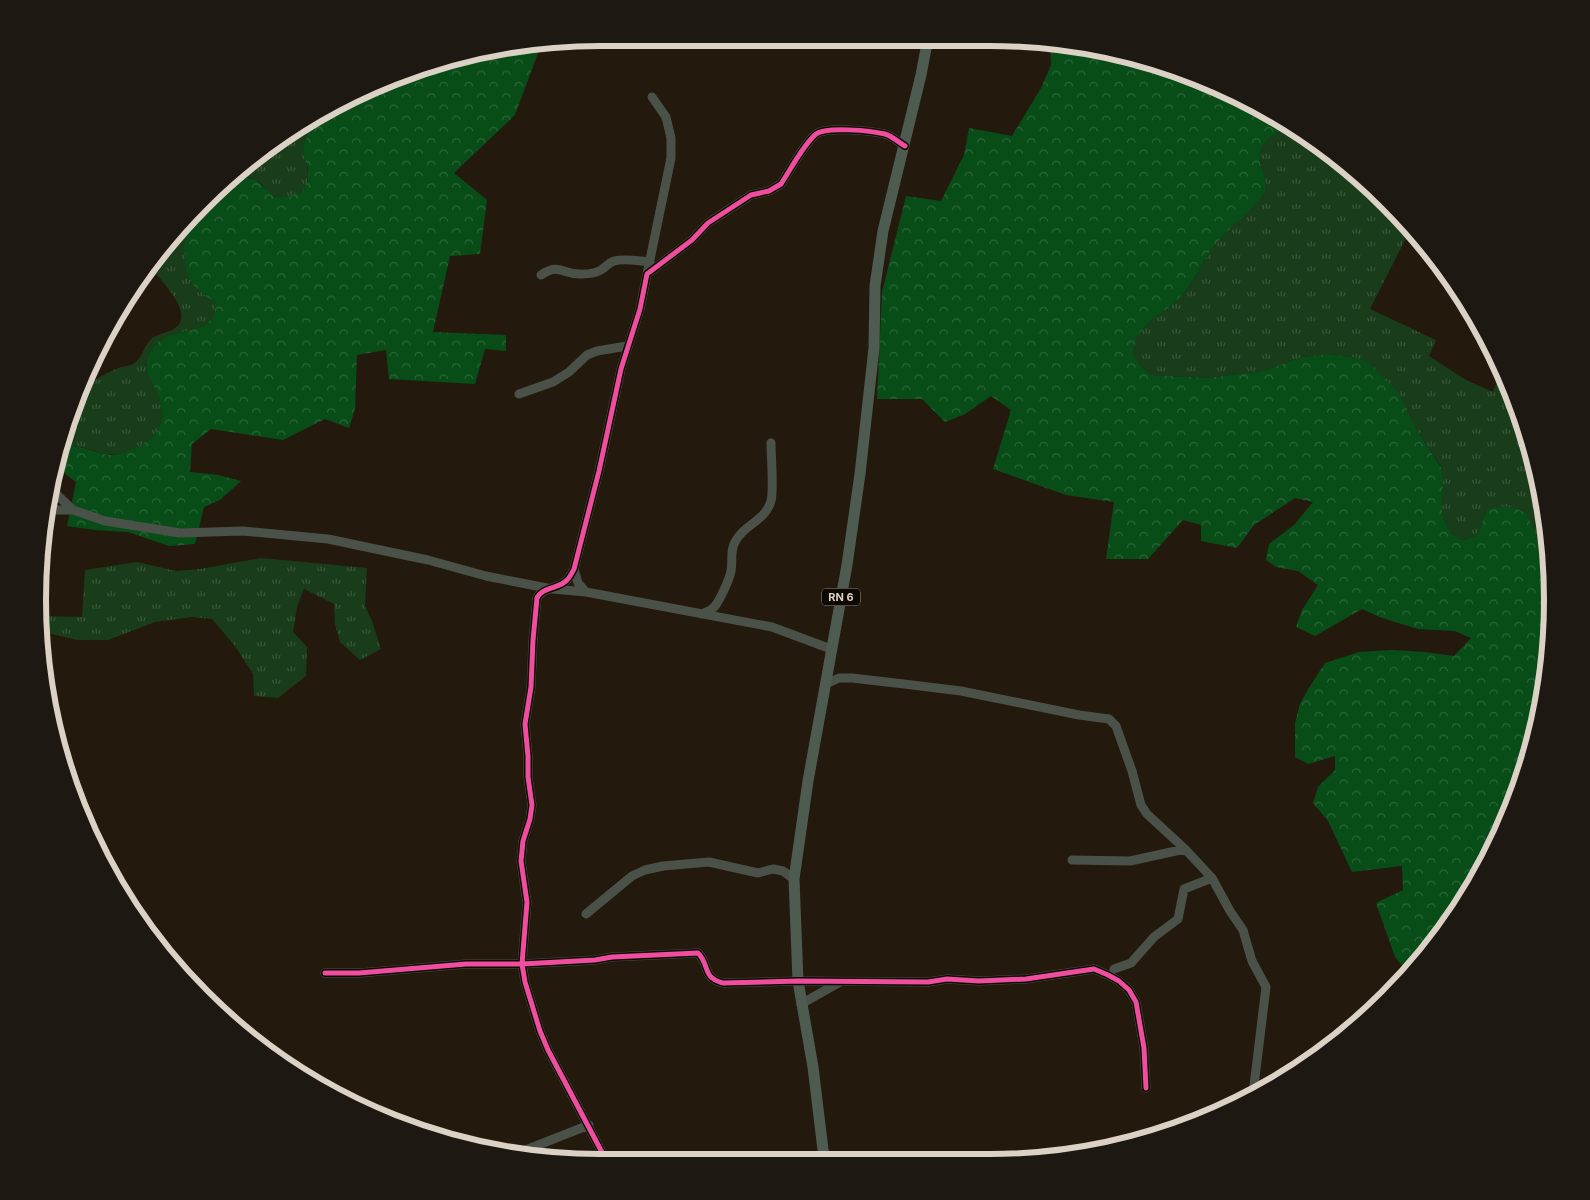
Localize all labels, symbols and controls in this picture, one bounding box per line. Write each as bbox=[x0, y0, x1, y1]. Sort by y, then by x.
road number: RN 6 bbox=[822, 588, 860, 606]

